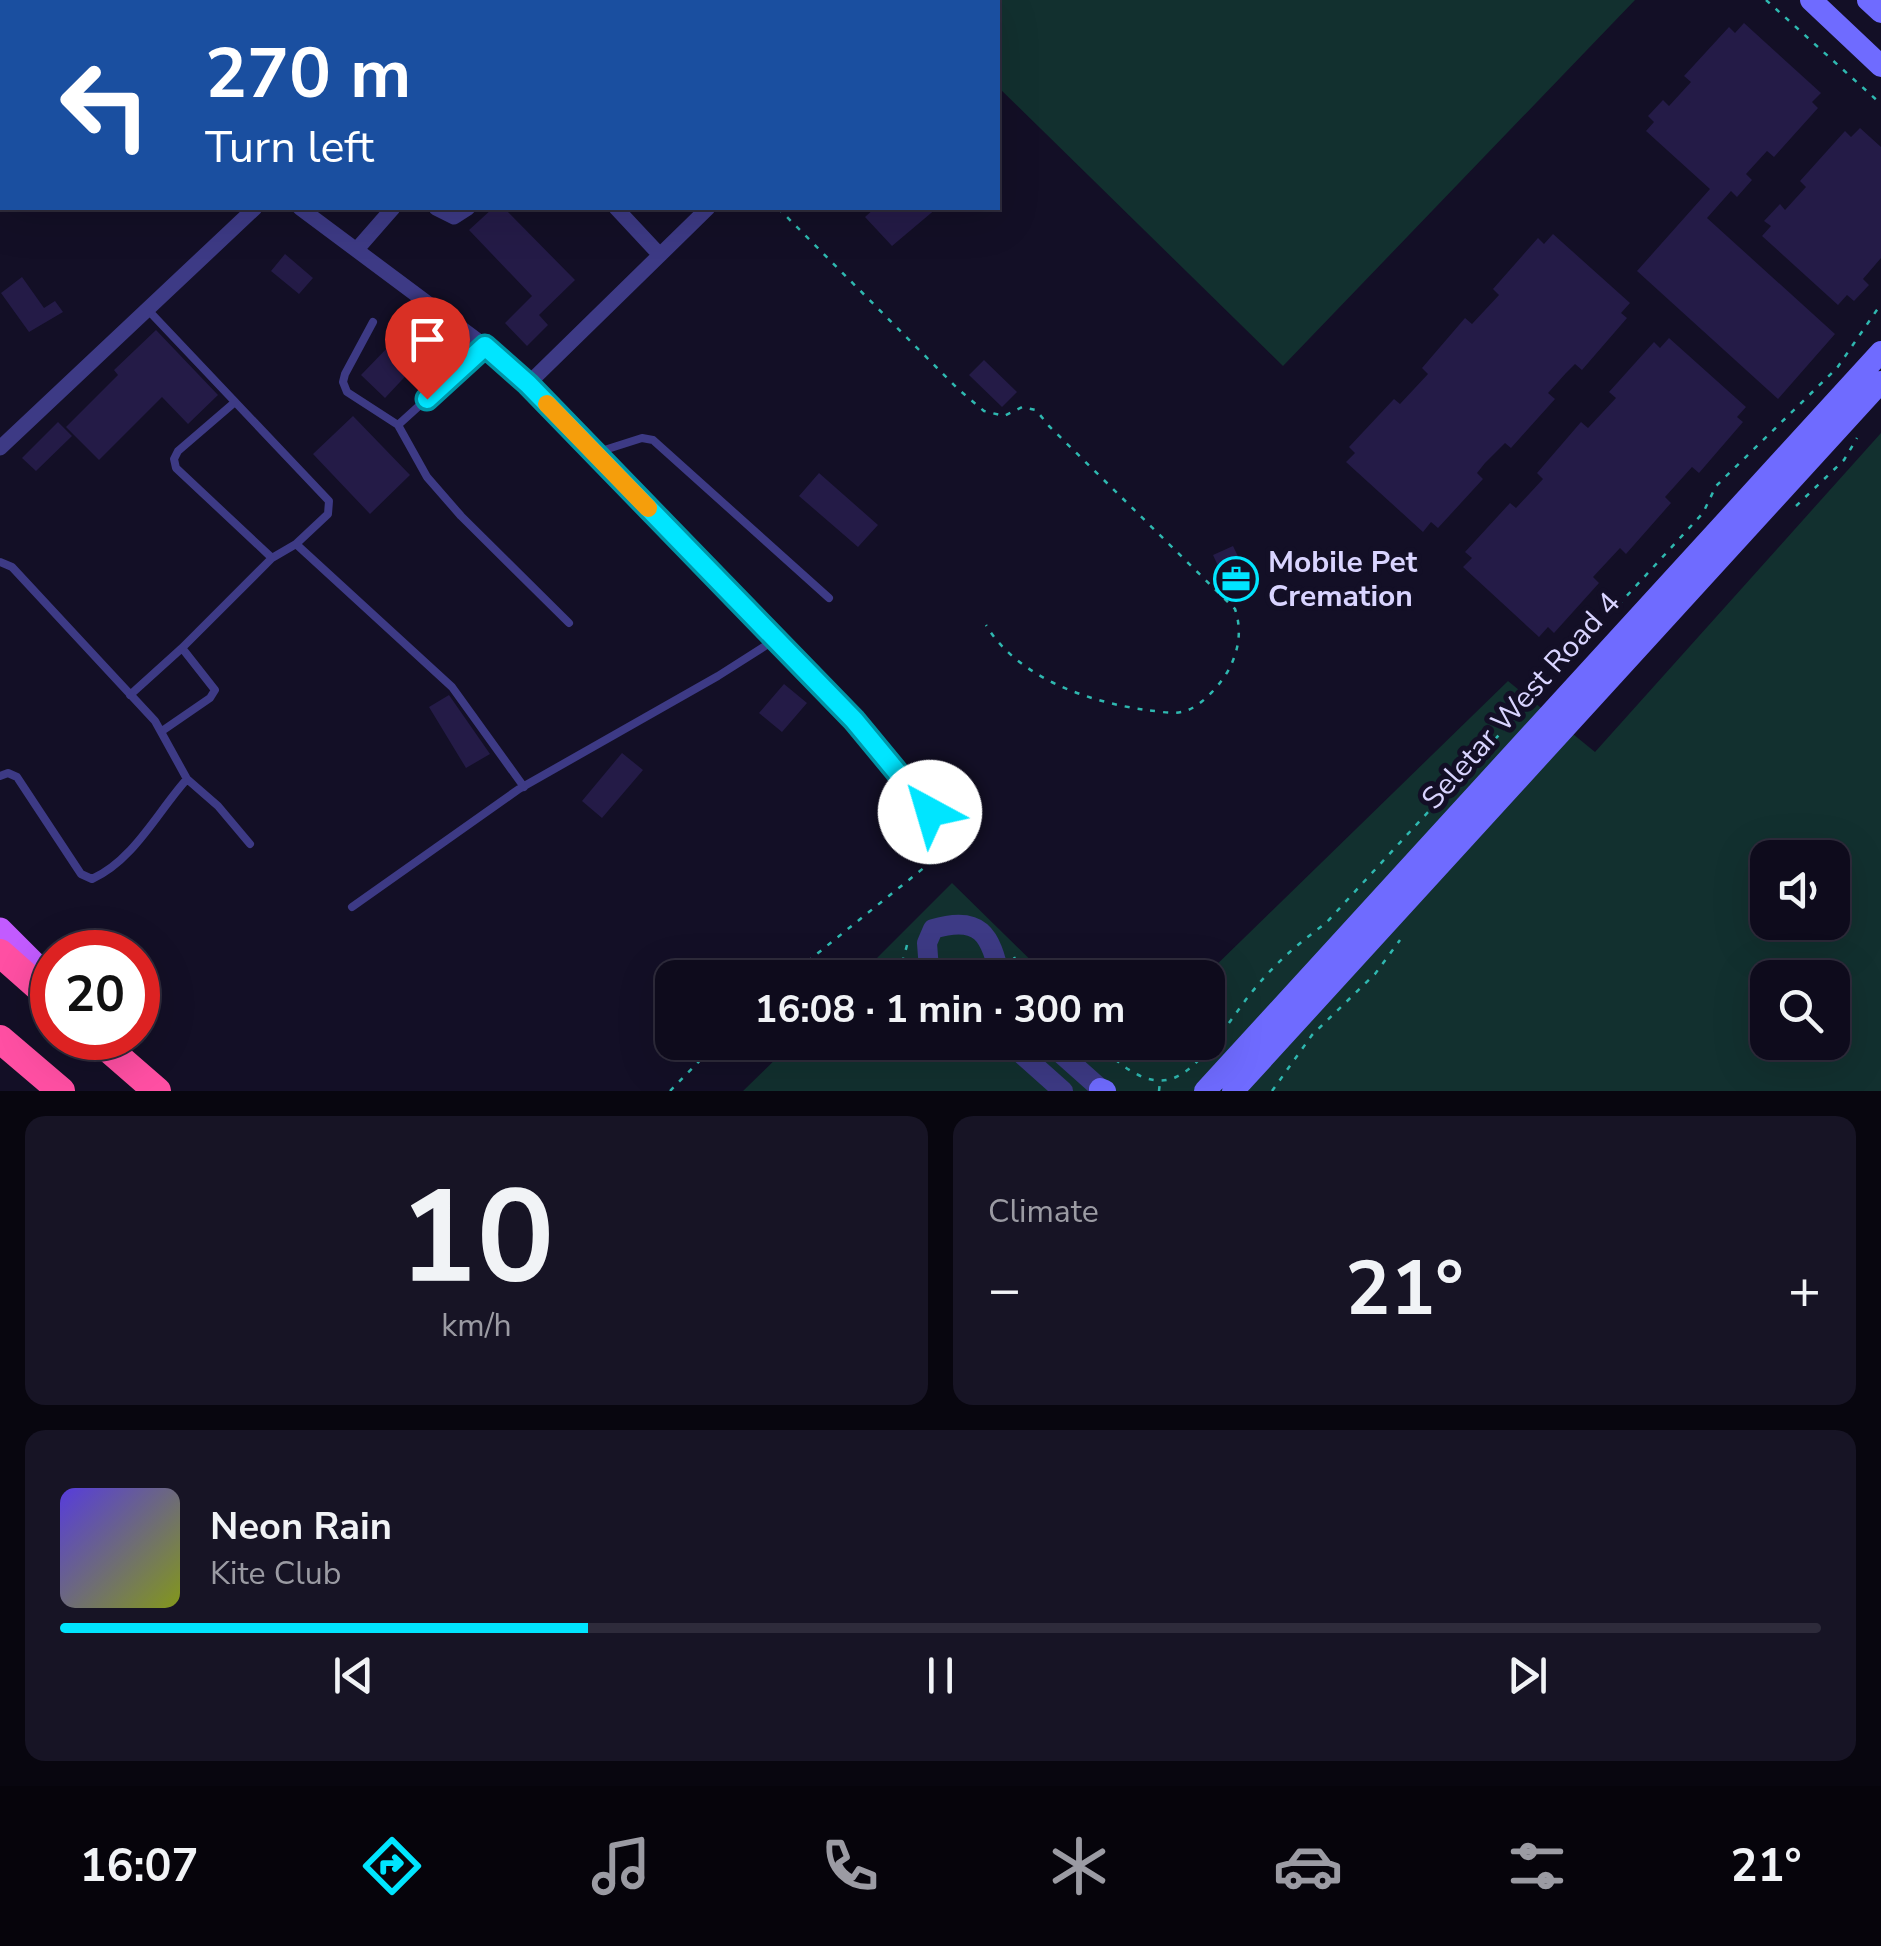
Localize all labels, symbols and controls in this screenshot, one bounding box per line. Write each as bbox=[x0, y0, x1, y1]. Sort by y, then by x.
text: 270 m bbox=[205, 26, 411, 122]
icon: left bbox=[40, 40, 170, 170]
text: Turn left bbox=[205, 117, 374, 178]
pin bbox=[385, 297, 470, 400]
icon: arrive bbox=[400, 312, 455, 367]
place label: Mobile Pet Cremation bbox=[1268, 542, 1418, 617]
office icon: Mobile Pet Cremation bbox=[1213, 556, 1259, 602]
street label: Seletar West Road 4 bbox=[1412, 584, 1630, 818]
position arrow bbox=[878, 760, 982, 864]
map controls bbox=[1750, 840, 1850, 1060]
button: sound bbox=[1750, 840, 1850, 940]
speed limit sign: 20 bbox=[30, 930, 160, 1060]
button: search bbox=[1750, 960, 1850, 1060]
text: 16:08 · 1 min · 300 m bbox=[755, 984, 1125, 1035]
text: 10 bbox=[398, 1150, 555, 1327]
text: Climate bbox=[988, 1190, 1099, 1233]
text: 21° bbox=[1345, 1238, 1464, 1340]
text: − bbox=[988, 1252, 1021, 1327]
text: + bbox=[1788, 1252, 1821, 1327]
text: km/h bbox=[441, 1304, 512, 1347]
text: Neon Rain bbox=[210, 1501, 392, 1552]
text: Kite Club bbox=[210, 1552, 341, 1595]
icon: previous bbox=[326, 1648, 381, 1703]
icon: pause bbox=[913, 1648, 968, 1703]
icon: next bbox=[1500, 1648, 1555, 1703]
icon: directions bbox=[357, 1831, 427, 1901]
icon: music bbox=[586, 1831, 656, 1901]
icon: phone bbox=[815, 1831, 885, 1901]
icon: climate bbox=[1044, 1831, 1114, 1901]
icon: car bbox=[1273, 1831, 1343, 1901]
icon: filters bbox=[1502, 1831, 1572, 1901]
text: 16:07 bbox=[79, 1836, 199, 1897]
text: 21° bbox=[1731, 1836, 1802, 1897]

